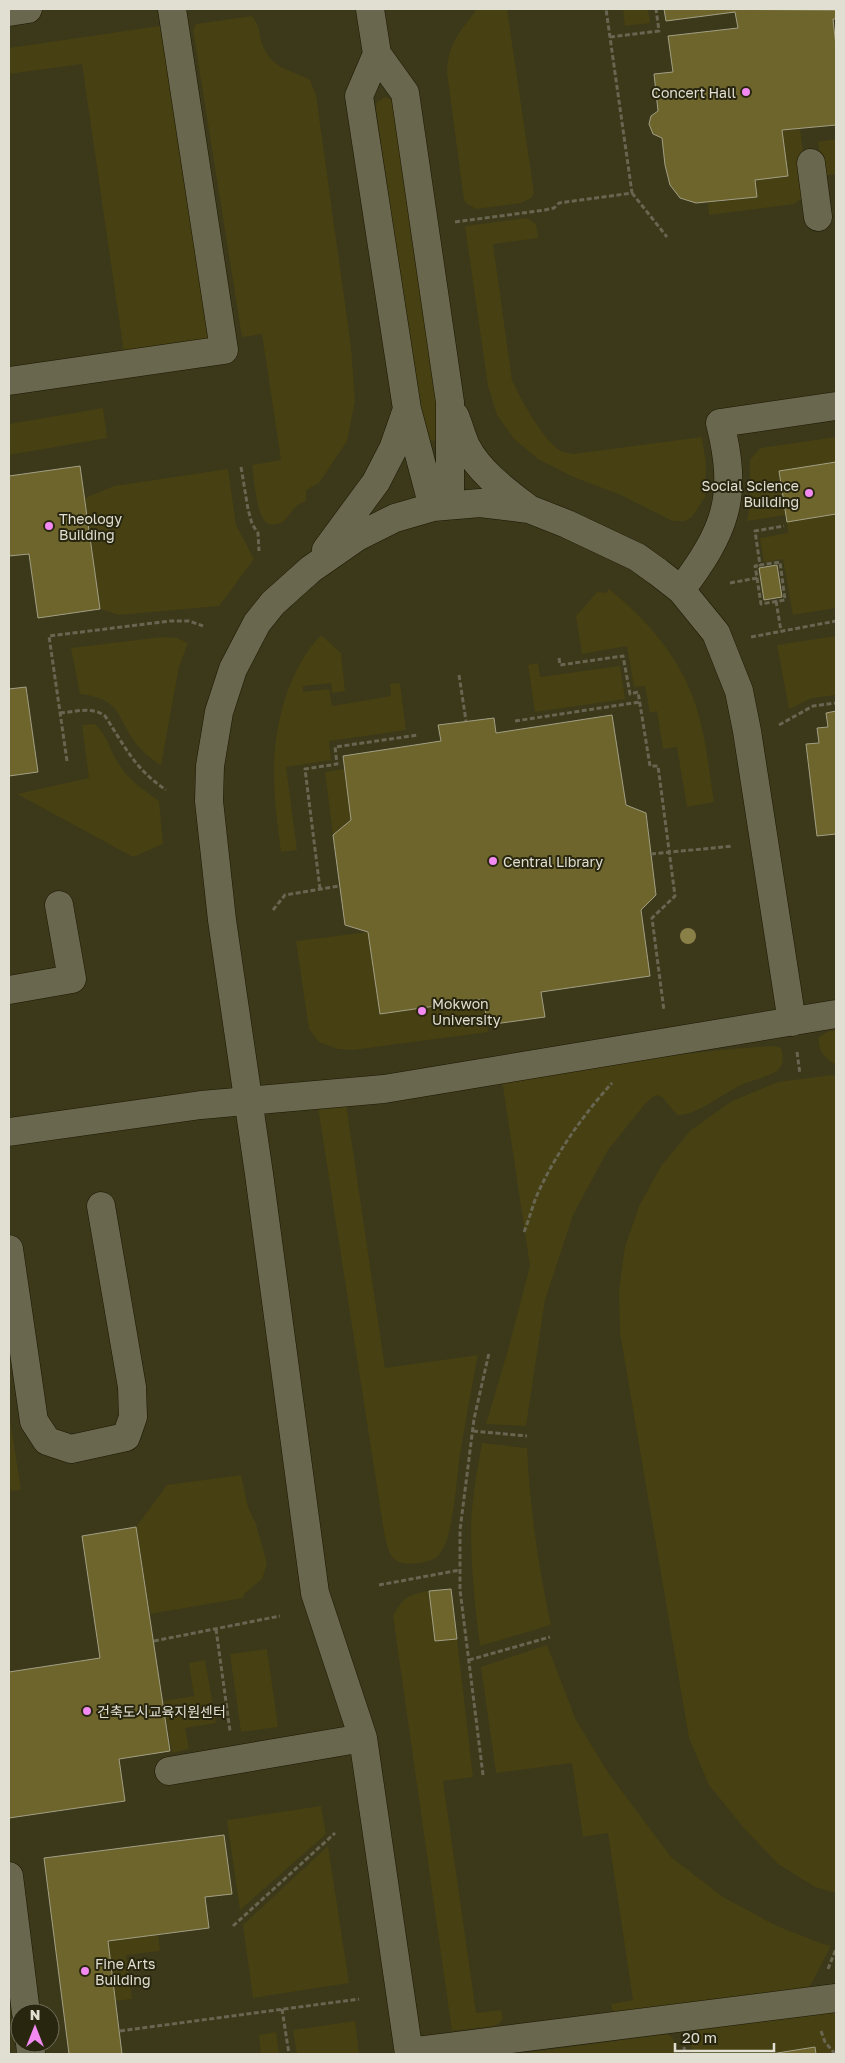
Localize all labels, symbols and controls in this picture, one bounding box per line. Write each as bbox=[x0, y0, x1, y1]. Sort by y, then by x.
place label: Concert Hall bbox=[651, 84, 736, 101]
marker: Concert Hall bbox=[740, 86, 752, 98]
place label: Social Science Building bbox=[702, 477, 799, 510]
marker: Social Science Building bbox=[803, 487, 815, 499]
place label: Theology Building bbox=[59, 510, 122, 543]
marker: Theology Building bbox=[43, 520, 55, 532]
place label: Central Library bbox=[503, 853, 603, 870]
marker: Central Library bbox=[487, 855, 499, 867]
place label: Mokwon University bbox=[432, 995, 501, 1028]
marker: Mokwon University bbox=[416, 1005, 428, 1017]
place label: 건축도시교육지원센터 bbox=[97, 1703, 226, 1720]
marker: 건축도시교육지원센터 bbox=[81, 1705, 93, 1717]
place label: Fine Arts Building bbox=[95, 1955, 155, 1988]
marker: Fine Arts Building bbox=[79, 1965, 91, 1977]
north arrow bbox=[10, 2003, 60, 2053]
text: N bbox=[30, 2006, 40, 2023]
scale bar bbox=[675, 2020, 774, 2052]
text: 20 m bbox=[682, 2028, 717, 2046]

